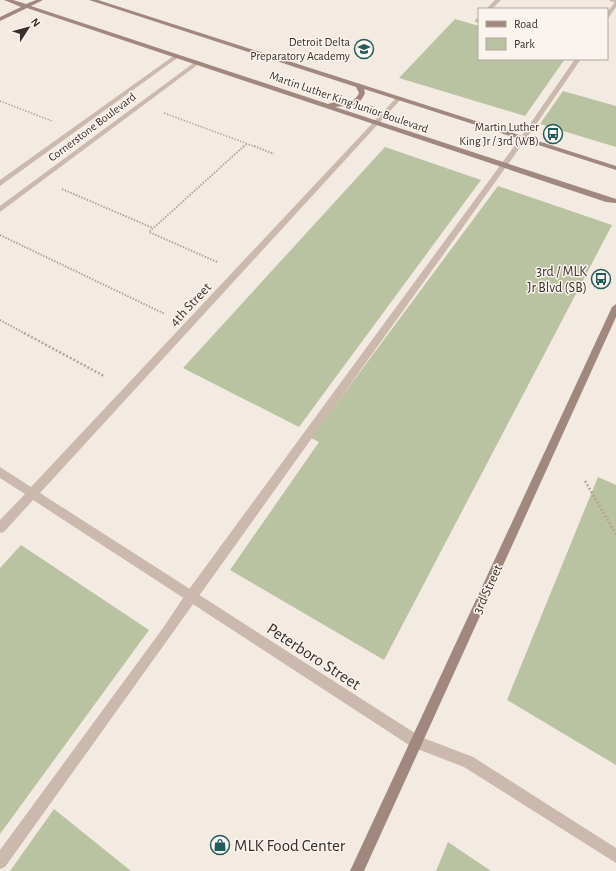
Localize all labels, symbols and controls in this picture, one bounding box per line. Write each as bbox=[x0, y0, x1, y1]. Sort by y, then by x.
north arrow bbox=[8, 8, 48, 48]
legend bbox=[478, 8, 608, 60]
text: N bbox=[29, 16, 42, 29]
text: Road bbox=[514, 18, 538, 30]
place label: Detroit Delta Preparatory Academy bbox=[250, 36, 350, 63]
school or university icon: Detroit Delta Preparatory Academy bbox=[353, 38, 375, 60]
text: Park bbox=[514, 38, 535, 50]
street label: Martin Luther King Junior Boulevard bbox=[268, 69, 430, 135]
street label: Cornerstone Boulevard bbox=[46, 90, 138, 164]
place label: Martin Luther King Jr / 3rd (WB) bbox=[459, 121, 539, 147]
bus stop icon: Martin Luther King Jr / 3rd (WB) bbox=[542, 123, 564, 145]
place label: 3rd / MLK Jr Blvd (SB) bbox=[527, 265, 587, 295]
bus stop icon: 3rd / MLK Jr Blvd (SB) bbox=[590, 268, 612, 290]
street label: 4th Street bbox=[167, 280, 215, 329]
street label: 3rd Street bbox=[470, 562, 506, 616]
street label: Peterboro Street bbox=[264, 620, 364, 693]
shop icon: MLK Food Center bbox=[209, 834, 231, 856]
place label: MLK Food Center bbox=[234, 837, 346, 854]

